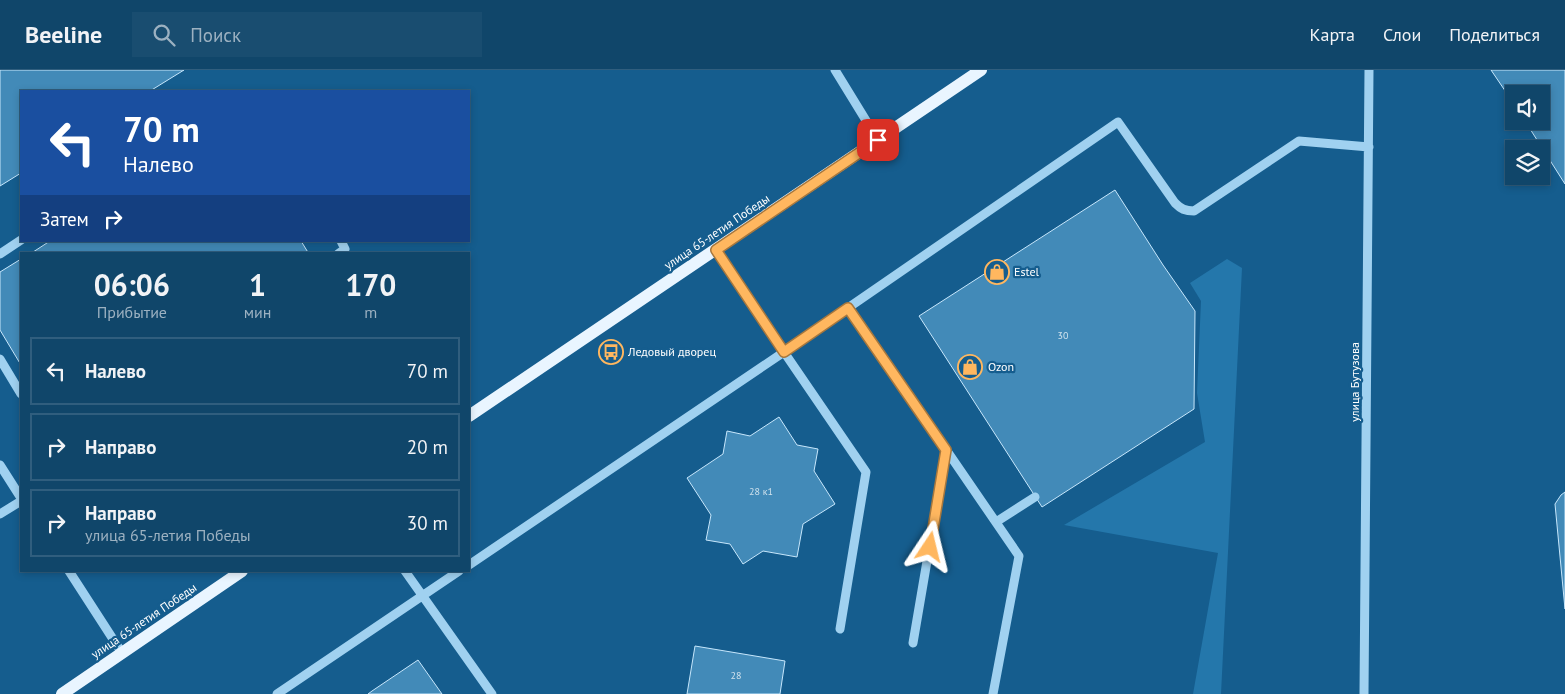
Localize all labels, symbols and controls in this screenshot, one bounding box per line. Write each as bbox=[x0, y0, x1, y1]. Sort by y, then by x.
search box bbox=[132, 12, 482, 57]
text: Beeline bbox=[25, 19, 102, 50]
icon: search bbox=[150, 21, 178, 49]
text: Поиск bbox=[190, 23, 241, 47]
text: Карта bbox=[1310, 23, 1355, 46]
text: Слои bbox=[1383, 23, 1421, 46]
text: Поделиться bbox=[1449, 23, 1540, 46]
map controls bbox=[1505, 85, 1550, 185]
button: sound bbox=[1505, 85, 1550, 130]
text: 70 m bbox=[123, 106, 200, 152]
icon: left bbox=[40, 110, 105, 175]
pin bbox=[857, 119, 899, 161]
icon: arrive bbox=[864, 126, 892, 154]
button: layers bbox=[1505, 140, 1550, 185]
text: Налево bbox=[123, 150, 194, 178]
street label: улица 65-летия Победы bbox=[661, 191, 772, 273]
icon: right bbox=[99, 205, 127, 233]
text: Затем bbox=[40, 207, 89, 231]
shop icon: Estel bbox=[984, 259, 1010, 285]
place label: Estel bbox=[1014, 264, 1040, 279]
text: 06:06 bbox=[94, 265, 170, 304]
text: 1 bbox=[249, 265, 266, 304]
text: 170 bbox=[345, 265, 396, 304]
text: Прибытие bbox=[97, 302, 167, 322]
text: мин bbox=[244, 302, 271, 322]
text: m bbox=[364, 302, 377, 322]
house number: 30 bbox=[1058, 329, 1069, 342]
bus stop icon: Ледовый дворец bbox=[598, 339, 624, 365]
street label: улица Бутузова bbox=[1347, 342, 1362, 422]
place label: Ледовый дворец bbox=[627, 344, 716, 359]
shop icon: Ozon bbox=[957, 354, 983, 380]
icon: left bbox=[42, 357, 70, 385]
text: Налево bbox=[85, 359, 146, 383]
text: 70 m bbox=[407, 359, 448, 383]
place label: Ozon bbox=[988, 359, 1014, 374]
icon: right bbox=[42, 433, 70, 461]
text: Направо bbox=[85, 435, 156, 459]
text: 20 m bbox=[407, 435, 448, 459]
house number: 28 к1 bbox=[749, 485, 773, 498]
text: Направо bbox=[85, 501, 156, 525]
icon: right bbox=[42, 509, 70, 537]
text: 30 m bbox=[407, 511, 448, 535]
position arrow bbox=[903, 520, 955, 572]
text: улица 65-летия Победы bbox=[85, 525, 251, 545]
street label: улица 65-летия Победы bbox=[88, 580, 199, 662]
house number: 28 bbox=[731, 669, 741, 682]

